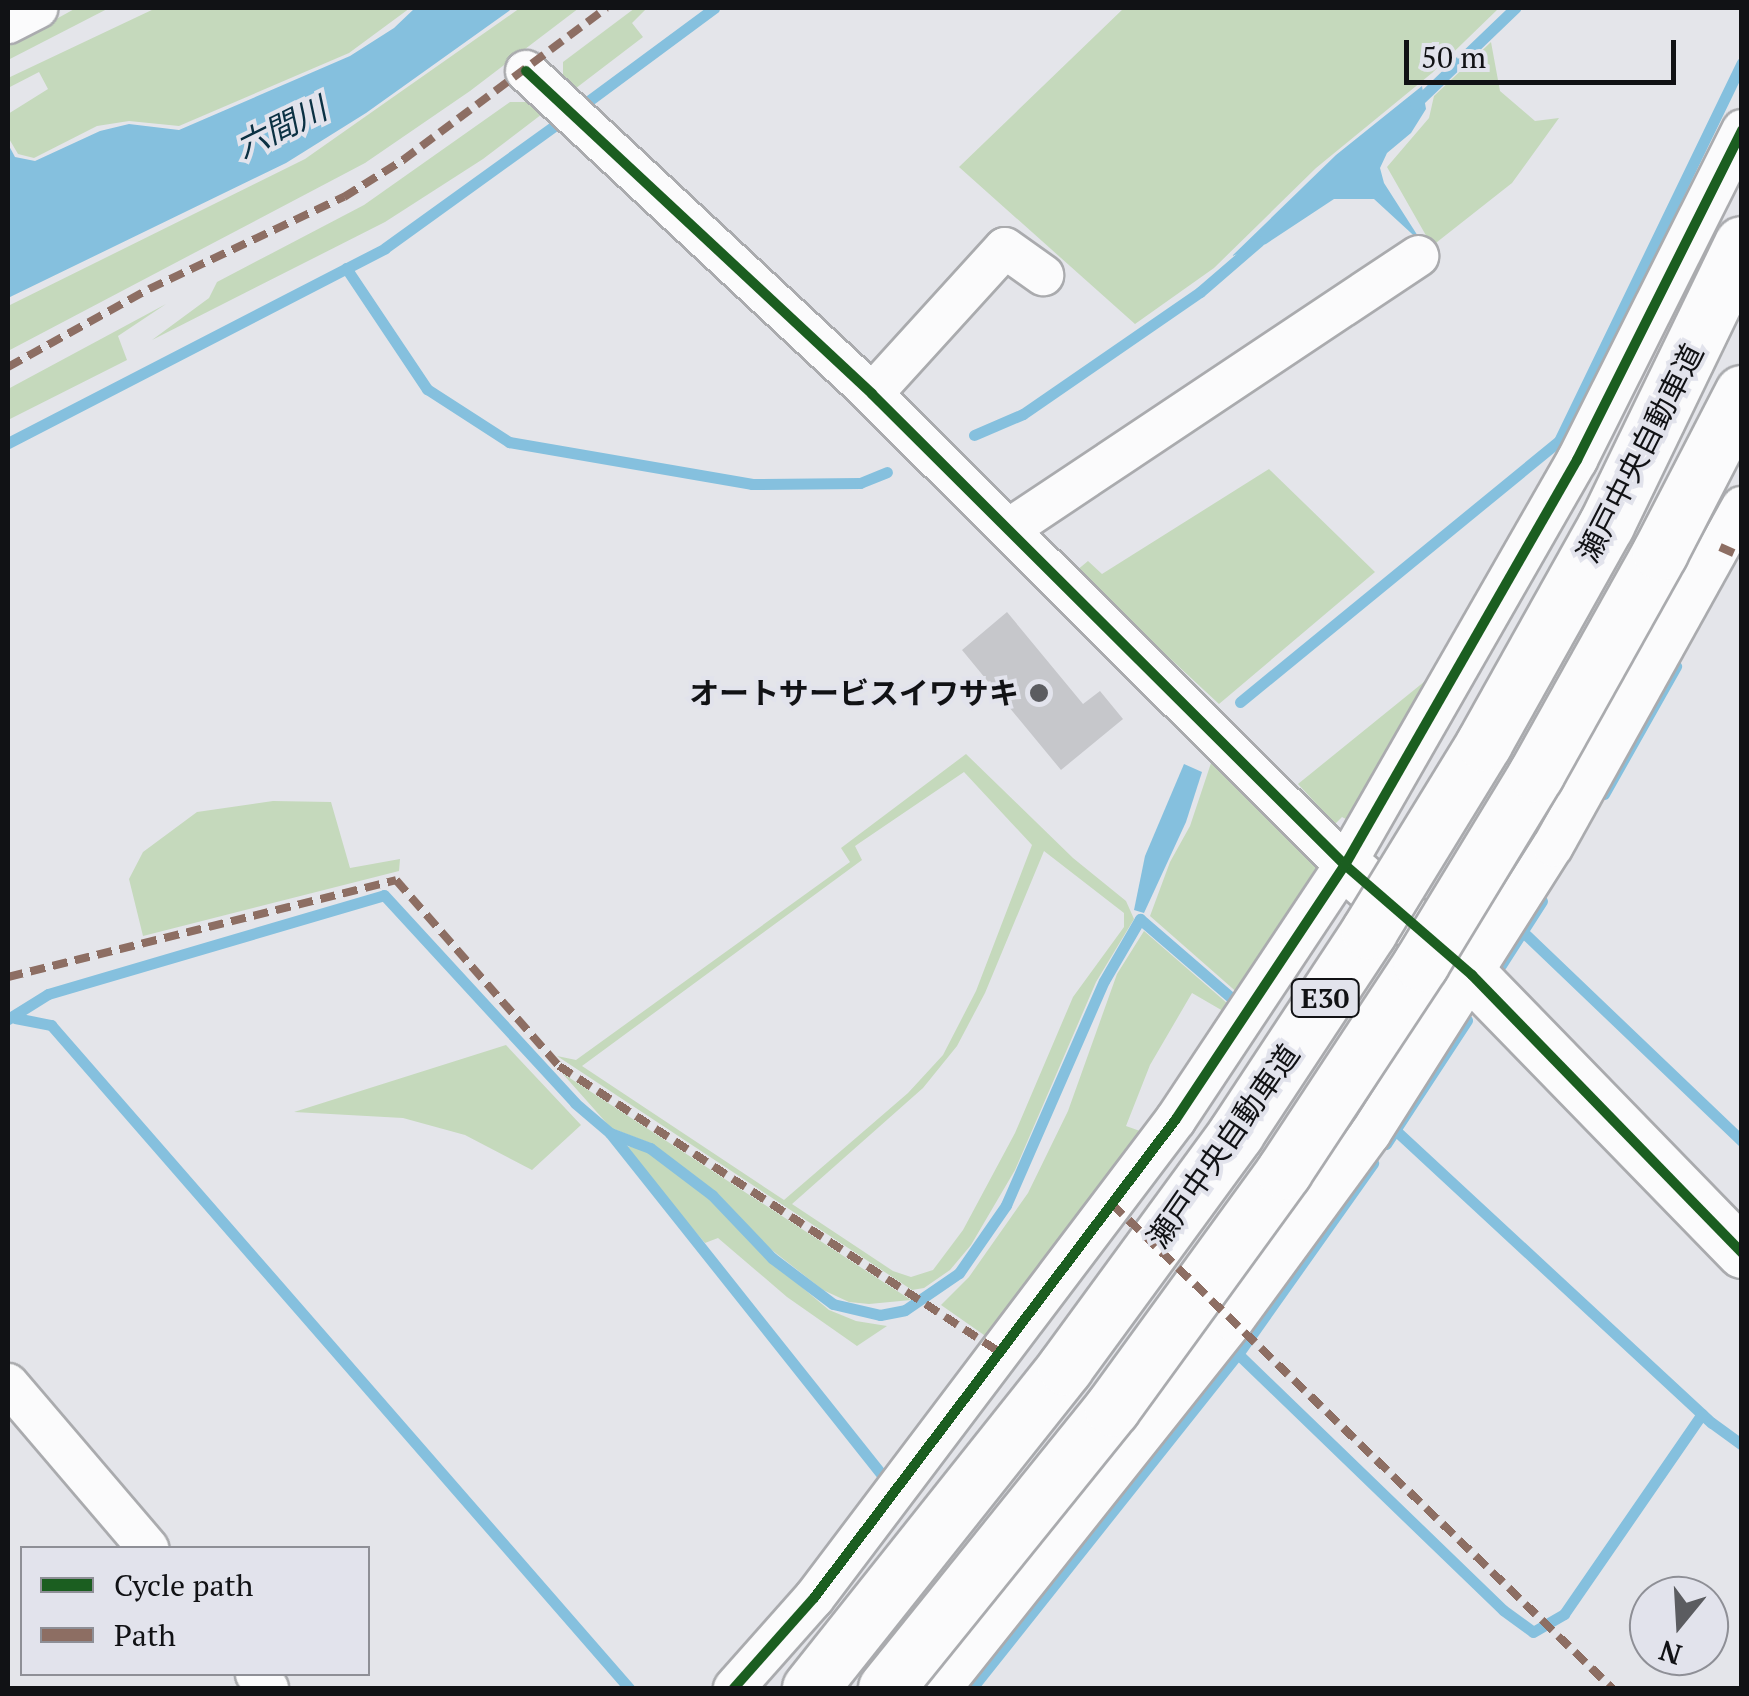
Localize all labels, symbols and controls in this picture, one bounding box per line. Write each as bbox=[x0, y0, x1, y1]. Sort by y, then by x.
scale bar bbox=[1409, 20, 1682, 82]
text: 50 m bbox=[1421, 37, 1486, 77]
water label: 六間川 bbox=[229, 89, 333, 165]
street label: 瀬戸中央自動車道 bbox=[1569, 338, 1711, 568]
place label: オートサービスイワサキ bbox=[689, 675, 1019, 711]
marker: オートサービスイワサキ bbox=[1028, 682, 1050, 704]
road number: E30 bbox=[1290, 975, 1360, 1021]
street label: 瀬戸中央自動車道 bbox=[1139, 1037, 1307, 1255]
legend bbox=[20, 1546, 370, 1676]
text: Cycle path bbox=[114, 1565, 253, 1605]
north arrow bbox=[1629, 1576, 1729, 1676]
text: Path bbox=[114, 1615, 176, 1655]
text: N bbox=[1654, 1632, 1686, 1674]

